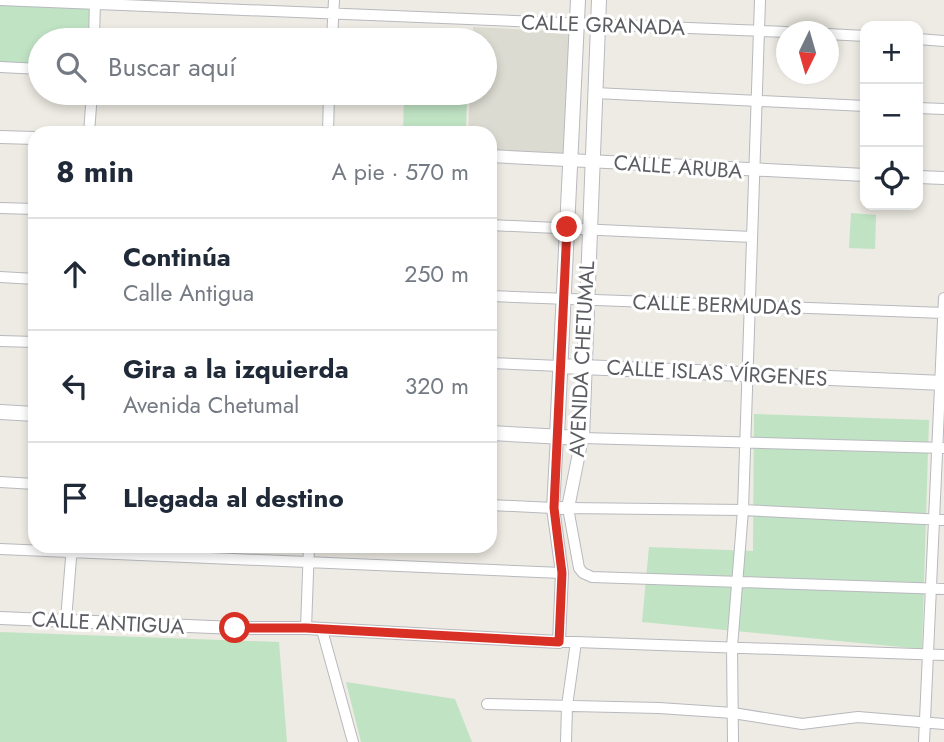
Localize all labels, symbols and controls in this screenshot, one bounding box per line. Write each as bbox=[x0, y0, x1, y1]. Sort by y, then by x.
street label: CALLE GRANADA bbox=[520, 7, 686, 43]
north arrow bbox=[776, 21, 839, 84]
map controls bbox=[860, 21, 923, 210]
button: + bbox=[860, 21, 923, 84]
search box bbox=[28, 28, 497, 105]
icon: search bbox=[52, 48, 90, 86]
text: Buscar aquí bbox=[108, 48, 236, 86]
button: − bbox=[860, 84, 923, 147]
button: locate bbox=[860, 147, 923, 210]
street label: CALLE ARUBA bbox=[613, 148, 743, 186]
text: 8 min bbox=[56, 150, 134, 193]
text: A pie · 570 m bbox=[332, 155, 469, 189]
route end bbox=[551, 211, 582, 242]
text: Continúa bbox=[123, 238, 231, 276]
icon: ahead bbox=[56, 255, 94, 293]
text: 250 m bbox=[404, 257, 469, 291]
street label: AVENIDA CHETUMAL bbox=[562, 260, 602, 458]
text: Calle Antigua bbox=[123, 276, 254, 310]
street label: CALLE BERMUDAS bbox=[632, 287, 802, 323]
text: Gira a la izquierda bbox=[123, 350, 349, 388]
street label: CALLE ISLAS VÍRGENES bbox=[606, 352, 828, 394]
icon: left bbox=[56, 367, 94, 405]
text: 320 m bbox=[405, 369, 469, 403]
text: Avenida Chetumal bbox=[123, 388, 299, 422]
icon: arrive bbox=[56, 479, 94, 517]
text: Llegada al destino bbox=[123, 479, 344, 517]
street label: CALLE ANTIGUA bbox=[31, 604, 185, 642]
route start bbox=[219, 612, 250, 643]

